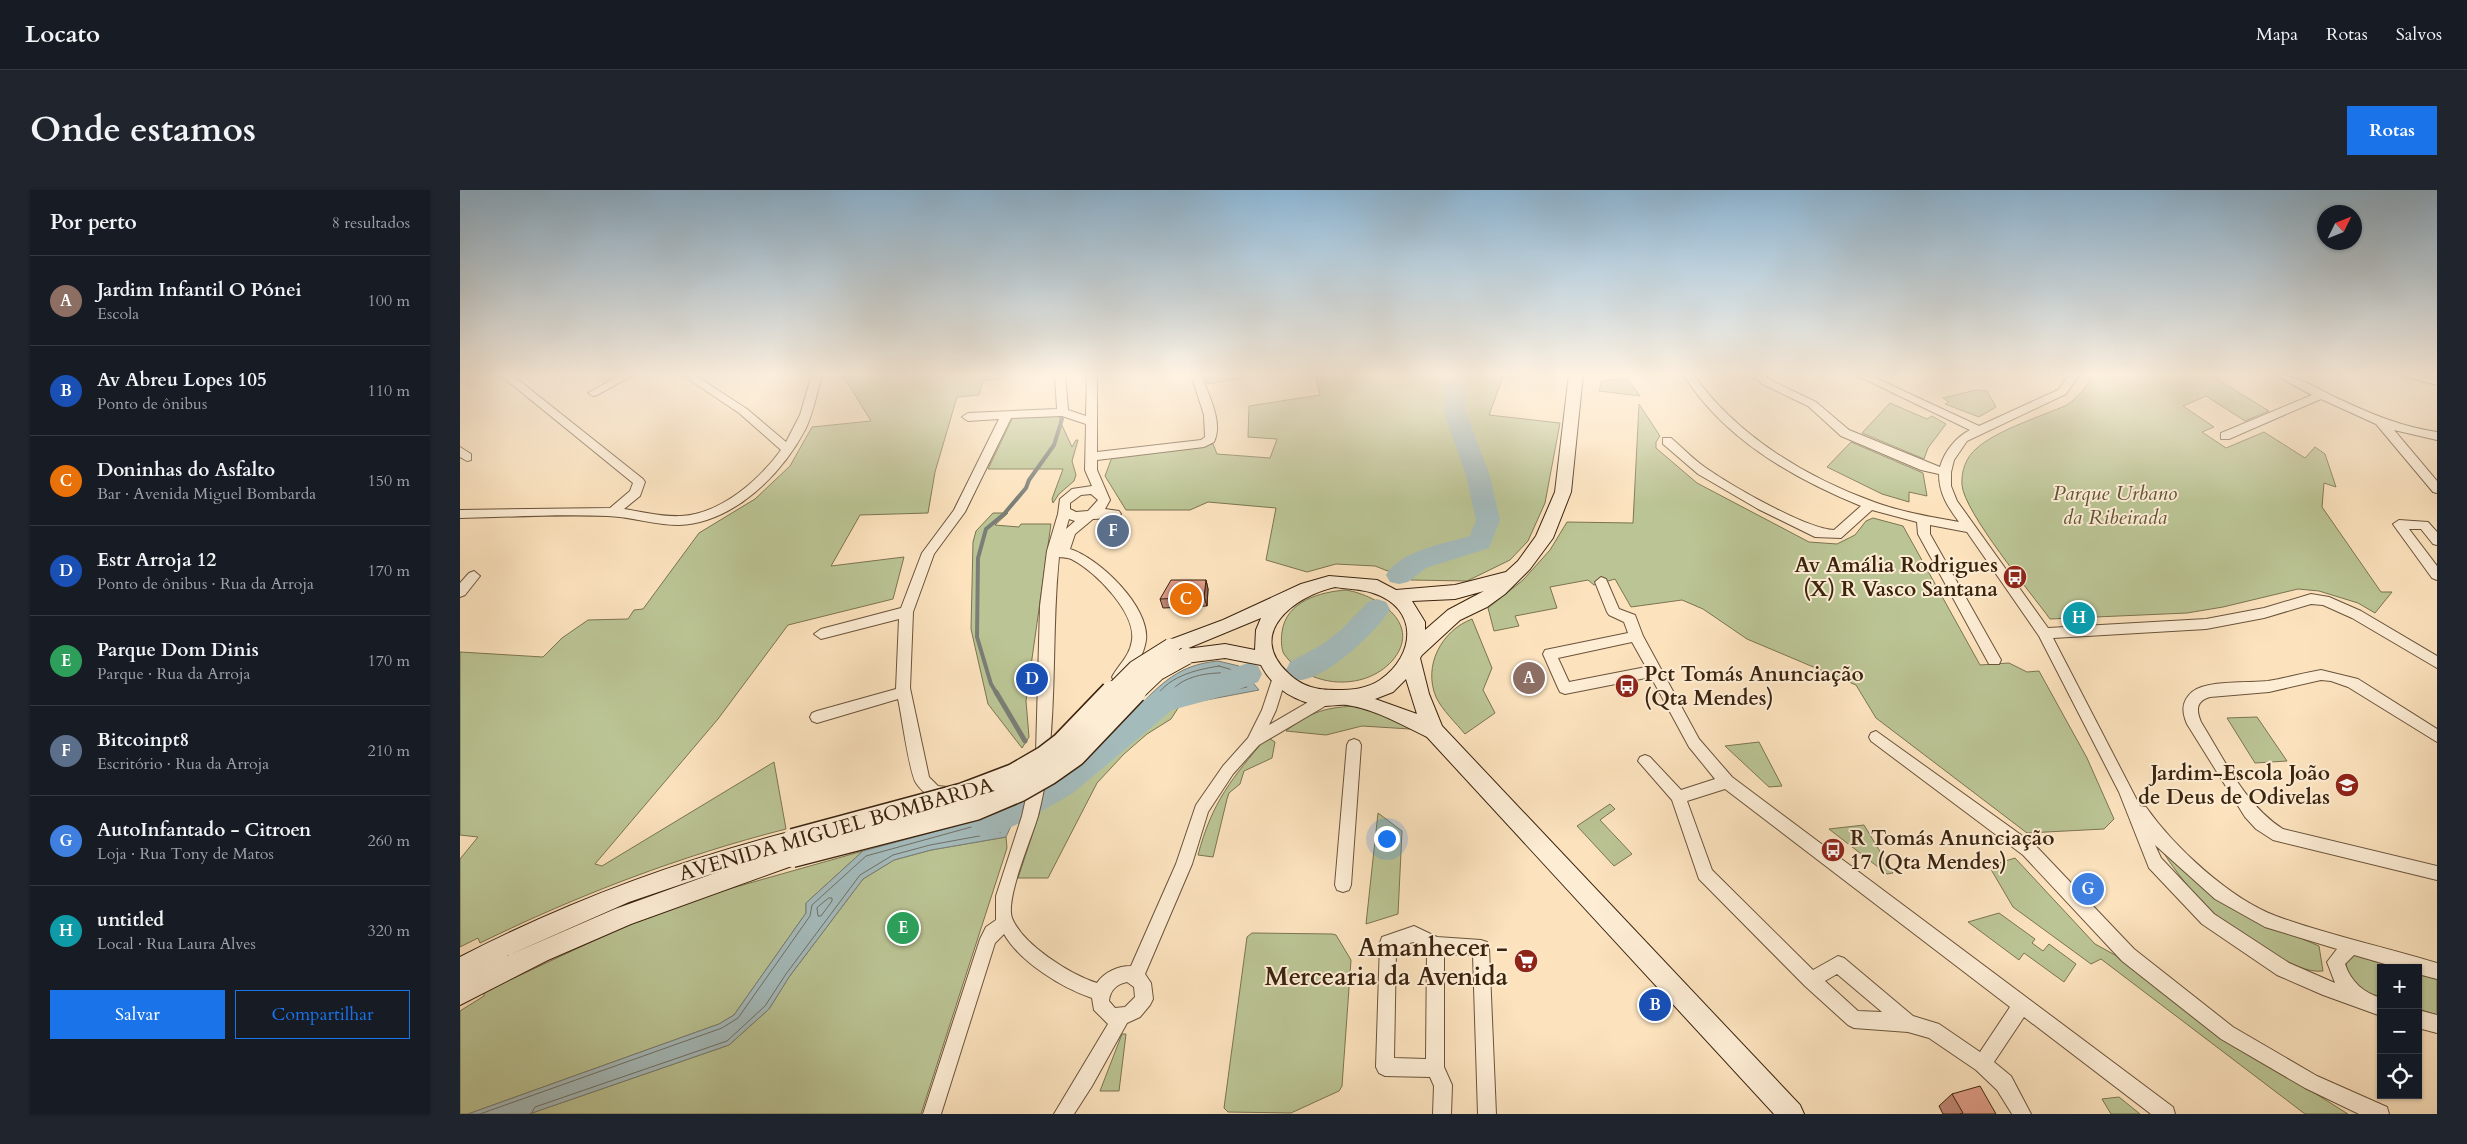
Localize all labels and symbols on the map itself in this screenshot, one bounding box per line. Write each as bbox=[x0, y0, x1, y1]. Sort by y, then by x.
north arrow bbox=[2317, 205, 2362, 250]
park label: Parque Urbano da Ribeirada bbox=[2053, 479, 2178, 532]
pin: F bbox=[1097, 512, 1129, 550]
place label: Av Amália Rodrigues (X) R Vasco Santana bbox=[1795, 551, 1999, 604]
bus stop icon: Av Amália Rodrigues (X) R Vasco Santana bbox=[2002, 564, 2028, 590]
pin: C bbox=[1170, 580, 1202, 618]
pin: H bbox=[2063, 599, 2095, 637]
pin: A bbox=[1513, 659, 1545, 697]
pin: D bbox=[1016, 660, 1048, 698]
place label: Pct Tomás Anunciação (Qta Mendes) bbox=[1644, 660, 1864, 713]
bus stop icon: Pct Tomás Anunciação (Qta Mendes) bbox=[1614, 673, 1640, 699]
place label: Jardim-Escola João de Deus de Odivelas bbox=[2138, 759, 2330, 812]
street label: AVENIDA MIGUEL BOMBARDA bbox=[675, 771, 997, 888]
school or university icon: Jardim-Escola João de Deus de Odivelas bbox=[2334, 772, 2360, 798]
place label: R Tomás Anunciação 17 (Qta Mendes) bbox=[1850, 824, 2054, 877]
your location bbox=[1374, 826, 1400, 852]
bus stop icon: R Tomás Anunciação 17 (Qta Mendes) bbox=[1820, 837, 1846, 863]
pin: G bbox=[2072, 870, 2104, 908]
pin: E bbox=[887, 909, 919, 947]
place label: Amanhecer - Mercearia da Avenida bbox=[1264, 931, 1509, 994]
supermarket icon: Amanhecer - Mercearia da Avenida bbox=[1513, 948, 1539, 974]
pin: B bbox=[1639, 986, 1671, 1024]

